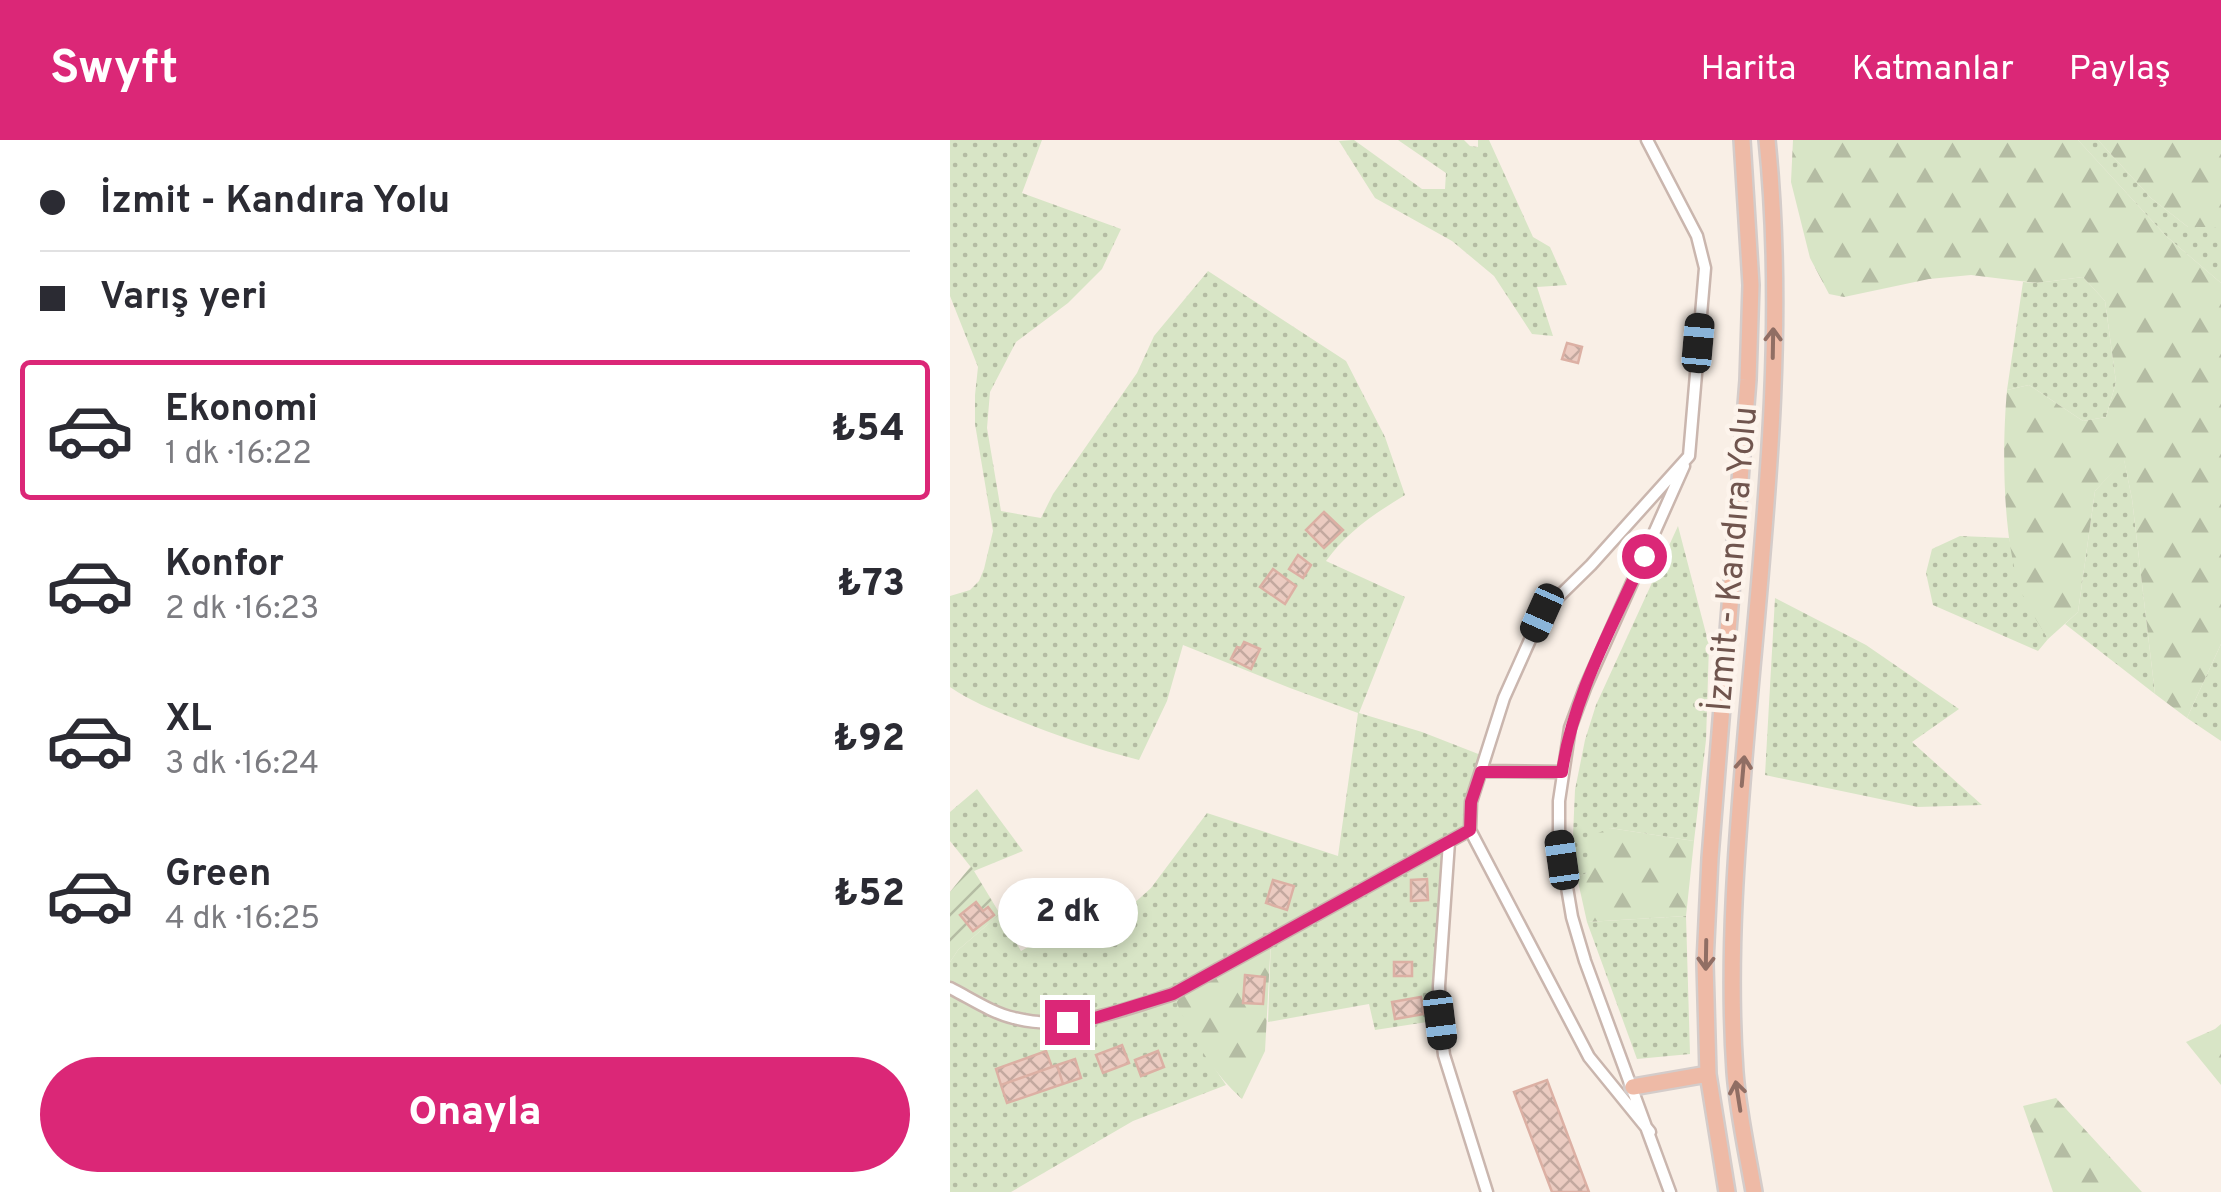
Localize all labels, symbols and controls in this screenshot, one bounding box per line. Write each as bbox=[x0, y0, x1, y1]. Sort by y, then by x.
text: Swyft bbox=[50, 40, 178, 100]
text: Harita bbox=[1701, 48, 1796, 92]
text: Katmanlar bbox=[1851, 48, 2014, 92]
text: Paylaş bbox=[2069, 48, 2171, 92]
text: İzmit - Kandıra Yolu bbox=[100, 178, 450, 227]
text: Varış yeri bbox=[100, 274, 268, 323]
car bbox=[1680, 312, 1716, 374]
one-way arrow bbox=[1764, 327, 1782, 360]
icon: car bbox=[45, 385, 135, 475]
text: Ekonomi bbox=[165, 386, 318, 435]
street label: İzmit - Kandıra Yolu bbox=[1699, 405, 1769, 713]
text: ₺54 bbox=[831, 406, 905, 455]
text: 1 dk · 16:22 bbox=[165, 435, 312, 475]
route start bbox=[1622, 534, 1667, 579]
icon: car bbox=[45, 540, 135, 630]
text: Konfor bbox=[165, 541, 284, 590]
text: ₺73 bbox=[837, 561, 905, 610]
car bbox=[1516, 579, 1568, 647]
text: 2 dk · 16:23 bbox=[165, 590, 319, 630]
icon: car bbox=[45, 695, 135, 785]
text: XL bbox=[165, 696, 212, 745]
text: ₺92 bbox=[833, 716, 905, 765]
text: 3 dk · 16:24 bbox=[165, 745, 319, 785]
one-way arrow bbox=[1733, 756, 1752, 788]
car bbox=[1543, 828, 1581, 892]
icon: car bbox=[45, 850, 135, 940]
text: Green bbox=[165, 851, 271, 900]
text: ₺52 bbox=[833, 871, 905, 920]
callout: 2 dk bbox=[997, 877, 1137, 947]
text: 2 dk bbox=[1036, 893, 1100, 933]
text: 4 dk · 16:25 bbox=[165, 900, 320, 940]
one-way arrow bbox=[1697, 938, 1716, 971]
car bbox=[1421, 988, 1459, 1052]
route end bbox=[1045, 1000, 1090, 1045]
button: Onayla bbox=[40, 1057, 910, 1172]
one-way arrow bbox=[1729, 1080, 1747, 1112]

